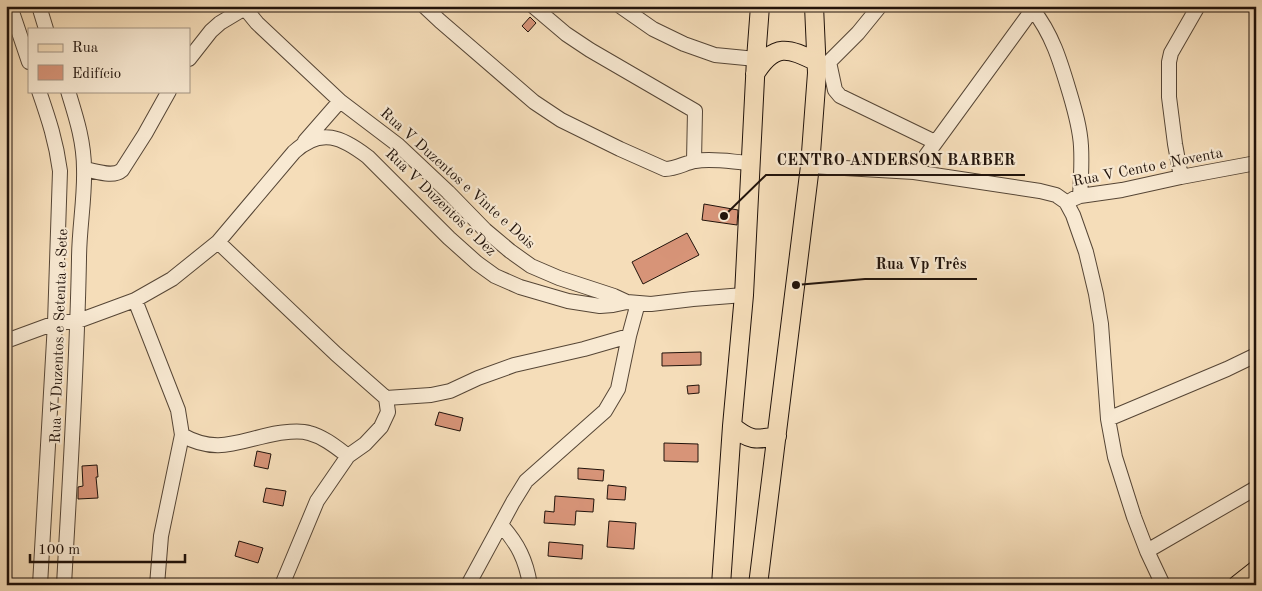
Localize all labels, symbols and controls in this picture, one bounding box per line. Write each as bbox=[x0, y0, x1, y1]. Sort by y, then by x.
legend bbox=[28, 28, 190, 92]
text: Rua bbox=[72, 41, 99, 56]
text: Edifício bbox=[72, 67, 121, 82]
street label: Rua V Duzentos e Vinte e Dois bbox=[377, 106, 537, 252]
callout: CENTRO ANDERSON BARBER bbox=[766, 144, 1025, 175]
street label: Rua V Duzentos e Dez bbox=[382, 146, 498, 260]
street label: Rua V Cento e Noventa bbox=[1072, 146, 1225, 190]
text: CENTRO ANDERSON BARBER bbox=[776, 153, 1016, 169]
street label: Rua V Duzentos e Setenta e Sete bbox=[49, 228, 71, 444]
callout: Rua Vp Três bbox=[865, 248, 977, 279]
text: Rua Vp Três bbox=[875, 257, 967, 273]
scale bar bbox=[30, 531, 185, 563]
text: 100 m bbox=[38, 543, 80, 558]

